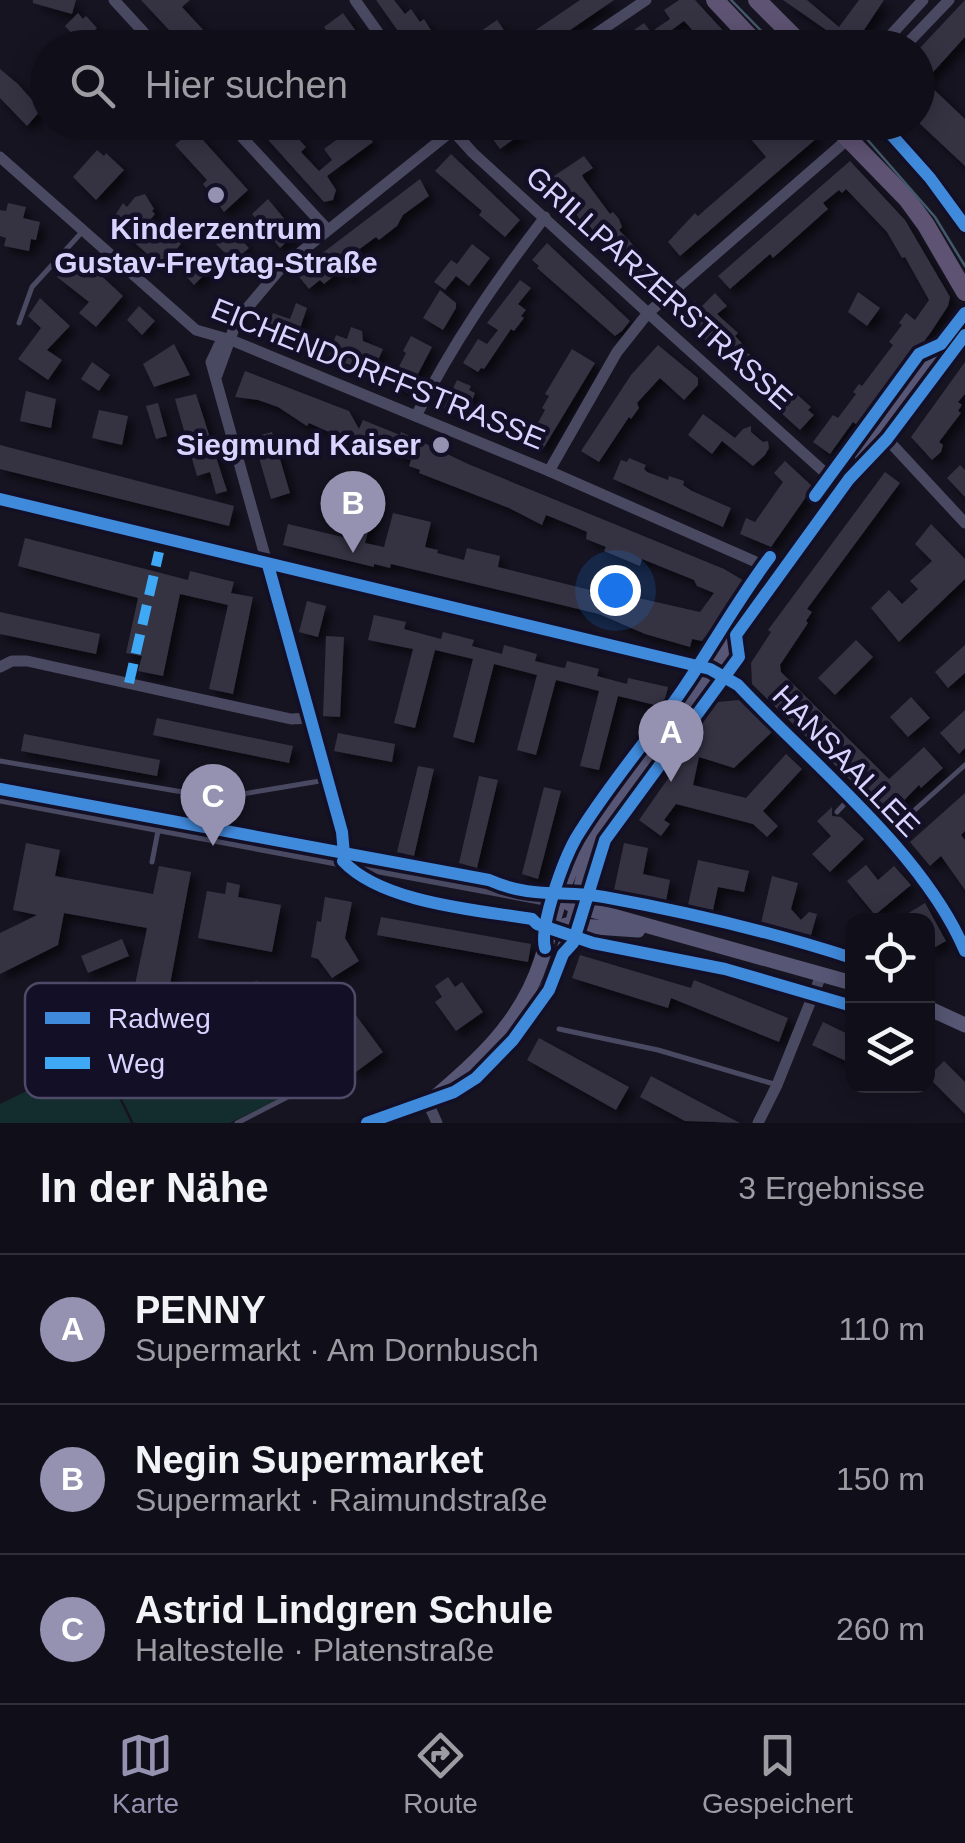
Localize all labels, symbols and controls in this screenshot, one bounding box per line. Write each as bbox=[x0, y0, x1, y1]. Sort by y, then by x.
search box bbox=[30, 30, 935, 140]
icon: search bbox=[65, 58, 120, 113]
text: Hier suchen bbox=[145, 64, 348, 106]
street label: GRILLPARZERSTRASSE bbox=[520, 160, 799, 416]
marker: Kinderzentrum Gustav-Freytag-Straße bbox=[205, 184, 227, 206]
place label: Kinderzentrum Gustav-Freytag-Straße bbox=[54, 212, 378, 279]
street label: EICHENDORFFSTRASSE bbox=[207, 291, 550, 456]
place label: Siegmund Kaiser bbox=[176, 428, 421, 461]
marker: Siegmund Kaiser bbox=[430, 434, 452, 456]
pin: B bbox=[320, 470, 386, 553]
your location bbox=[590, 565, 641, 616]
street label: HANSAALLEE bbox=[766, 678, 927, 843]
pin: A bbox=[638, 700, 704, 782]
pin: C bbox=[180, 764, 246, 846]
map controls bbox=[845, 913, 935, 1093]
button: locate bbox=[845, 913, 935, 1003]
legend bbox=[25, 983, 355, 1098]
text: Radweg bbox=[108, 1003, 211, 1034]
button: layers bbox=[845, 1003, 935, 1093]
text: Weg bbox=[108, 1048, 165, 1079]
text: In der Nähe bbox=[40, 1164, 269, 1211]
text: 3 Ergebnisse bbox=[738, 1170, 925, 1206]
text: PENNY bbox=[135, 1289, 266, 1331]
text: A bbox=[61, 1311, 84, 1347]
text: 110 m bbox=[838, 1311, 925, 1347]
text: Supermarkt · Am Dornbusch bbox=[135, 1332, 539, 1368]
text: Negin Supermarket bbox=[135, 1439, 483, 1481]
text: B bbox=[61, 1461, 84, 1497]
text: 150 m bbox=[836, 1461, 925, 1497]
text: Supermarkt · Raimundstraße bbox=[135, 1482, 548, 1518]
text: Astrid Lindgren Schule bbox=[135, 1589, 553, 1631]
text: C bbox=[61, 1611, 84, 1647]
text: 260 m bbox=[836, 1611, 925, 1647]
text: Haltestelle · Platenstraße bbox=[135, 1632, 494, 1668]
tab: Karte bbox=[112, 1728, 179, 1820]
tab: Route bbox=[403, 1728, 478, 1820]
tab: Gespeichert bbox=[702, 1728, 853, 1820]

